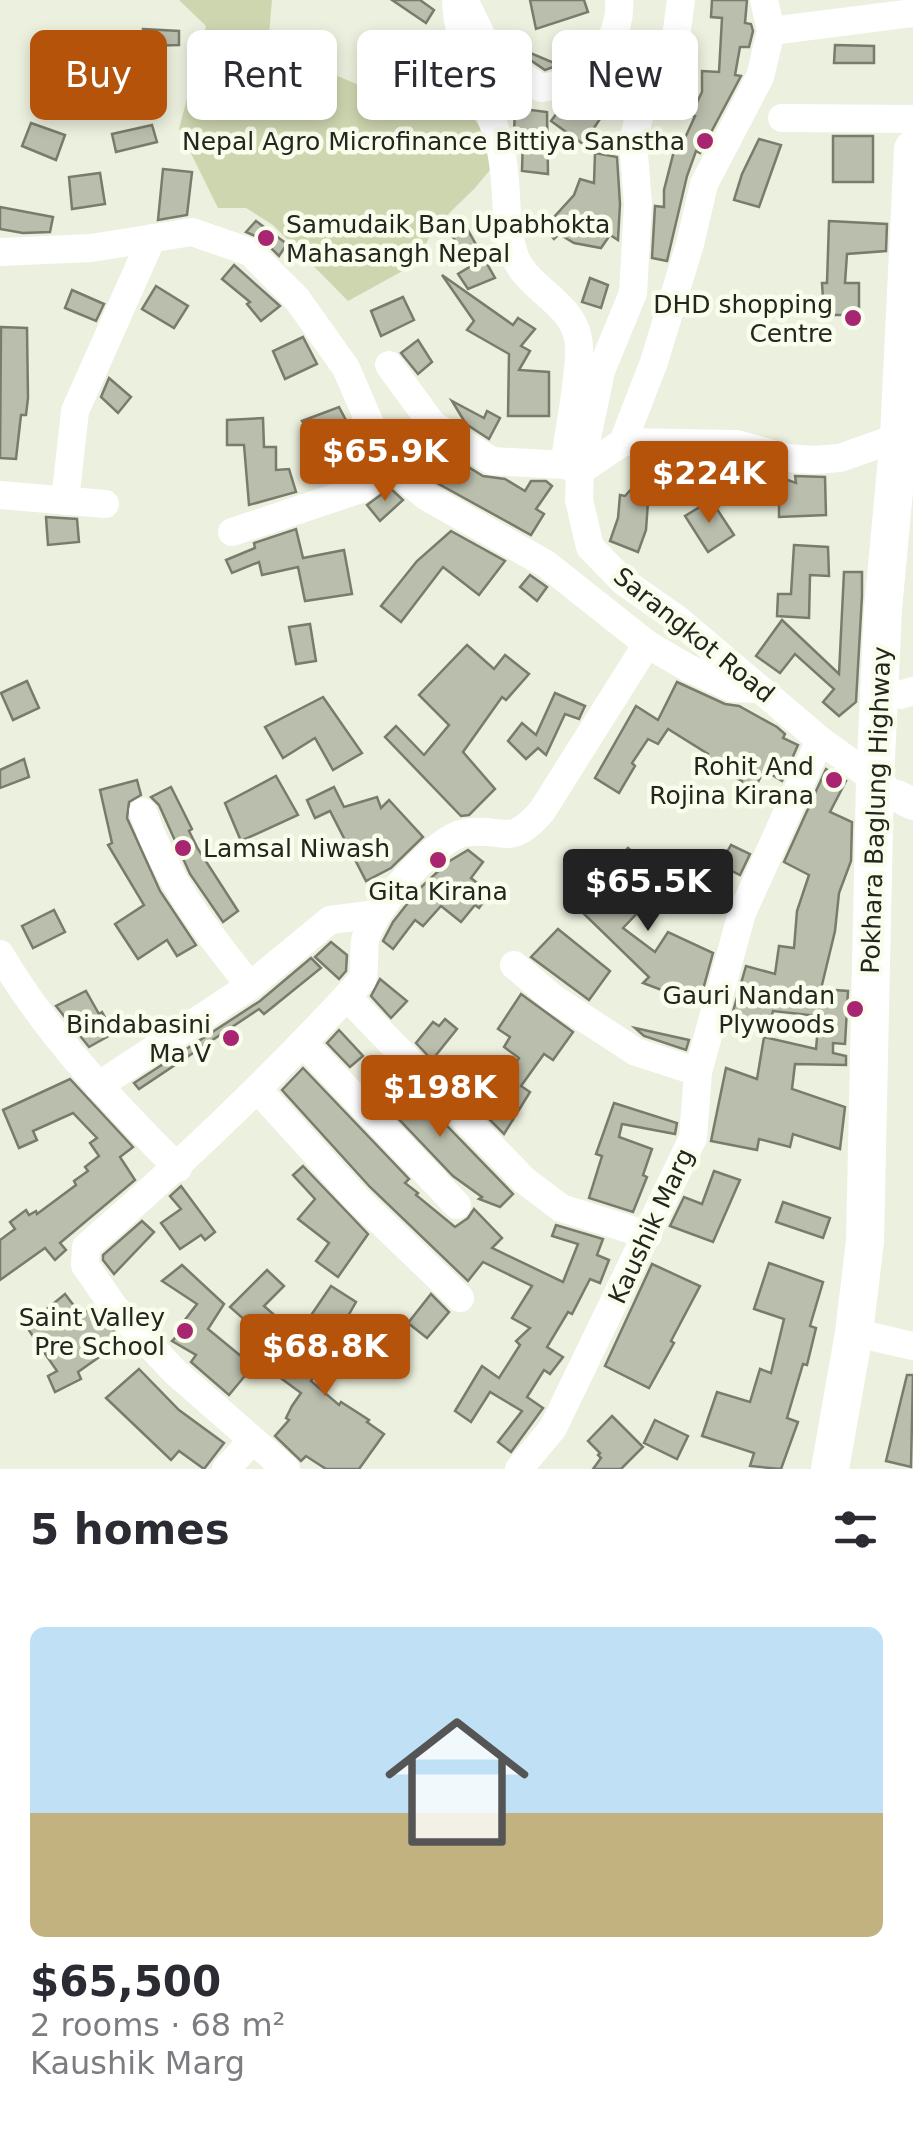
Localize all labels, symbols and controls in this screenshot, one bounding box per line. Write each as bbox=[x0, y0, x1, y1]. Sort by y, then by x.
chip: Buy bbox=[30, 30, 167, 120]
chip: Rent bbox=[187, 30, 337, 120]
chip: Filters bbox=[357, 30, 532, 120]
chip: New bbox=[552, 30, 698, 120]
place label: Nepal Agro Microfinance Bittiya Sanstha bbox=[182, 127, 685, 156]
marker: Nepal Agro Microfinance Bittiya Sanstha bbox=[694, 130, 716, 152]
place label: Samudaik Ban Upabhokta Mahasangh Nepal bbox=[286, 210, 610, 268]
marker: Samudaik Ban Upabhokta Mahasangh Nepal bbox=[255, 227, 277, 249]
place label: DHD shopping Centre bbox=[653, 290, 833, 348]
marker: DHD shopping Centre bbox=[842, 307, 864, 329]
pin: $65.9K bbox=[304, 419, 466, 504]
text: $65.9K bbox=[322, 432, 448, 470]
pin: $224K bbox=[639, 441, 779, 526]
text: $224K bbox=[652, 454, 766, 492]
street label: Sarangkot Road bbox=[608, 561, 780, 709]
street label: Pokhara Baglung Highway bbox=[856, 646, 896, 974]
place label: Rohit And Rojina Kirana bbox=[649, 752, 814, 810]
marker: Rohit And Rojina Kirana bbox=[823, 769, 845, 791]
place label: Lamsal Niwash bbox=[203, 834, 390, 863]
marker: Lamsal Niwash bbox=[172, 837, 194, 859]
marker: Gita Kirana bbox=[427, 849, 449, 871]
pin: $65.5K bbox=[567, 849, 729, 934]
text: $65.5K bbox=[585, 862, 711, 900]
place label: Gita Kirana bbox=[368, 877, 508, 906]
place label: Gauri Nandan Plywoods bbox=[662, 981, 835, 1039]
marker: Gauri Nandan Plywoods bbox=[844, 998, 866, 1020]
place label: Bindabasini Ma V bbox=[66, 1010, 211, 1068]
marker: Bindabasini Ma V bbox=[220, 1027, 242, 1049]
pin: $198K bbox=[370, 1055, 510, 1140]
text: $198K bbox=[383, 1068, 497, 1106]
street label: Kaushik Marg bbox=[602, 1144, 700, 1308]
place label: Saint Valley Pre School bbox=[19, 1303, 165, 1361]
pin: $68.8K bbox=[244, 1314, 406, 1399]
marker: Saint Valley Pre School bbox=[174, 1320, 196, 1342]
text: $68.8K bbox=[262, 1327, 388, 1365]
icon: filters bbox=[828, 1502, 883, 1557]
text: 5 homes bbox=[30, 1505, 230, 1554]
icon: home bbox=[367, 1692, 547, 1872]
text: $65,500 bbox=[30, 1957, 221, 2006]
text: 2 rooms · 68 m² bbox=[30, 2006, 285, 2044]
text: Kaushik Marg bbox=[30, 2044, 245, 2082]

